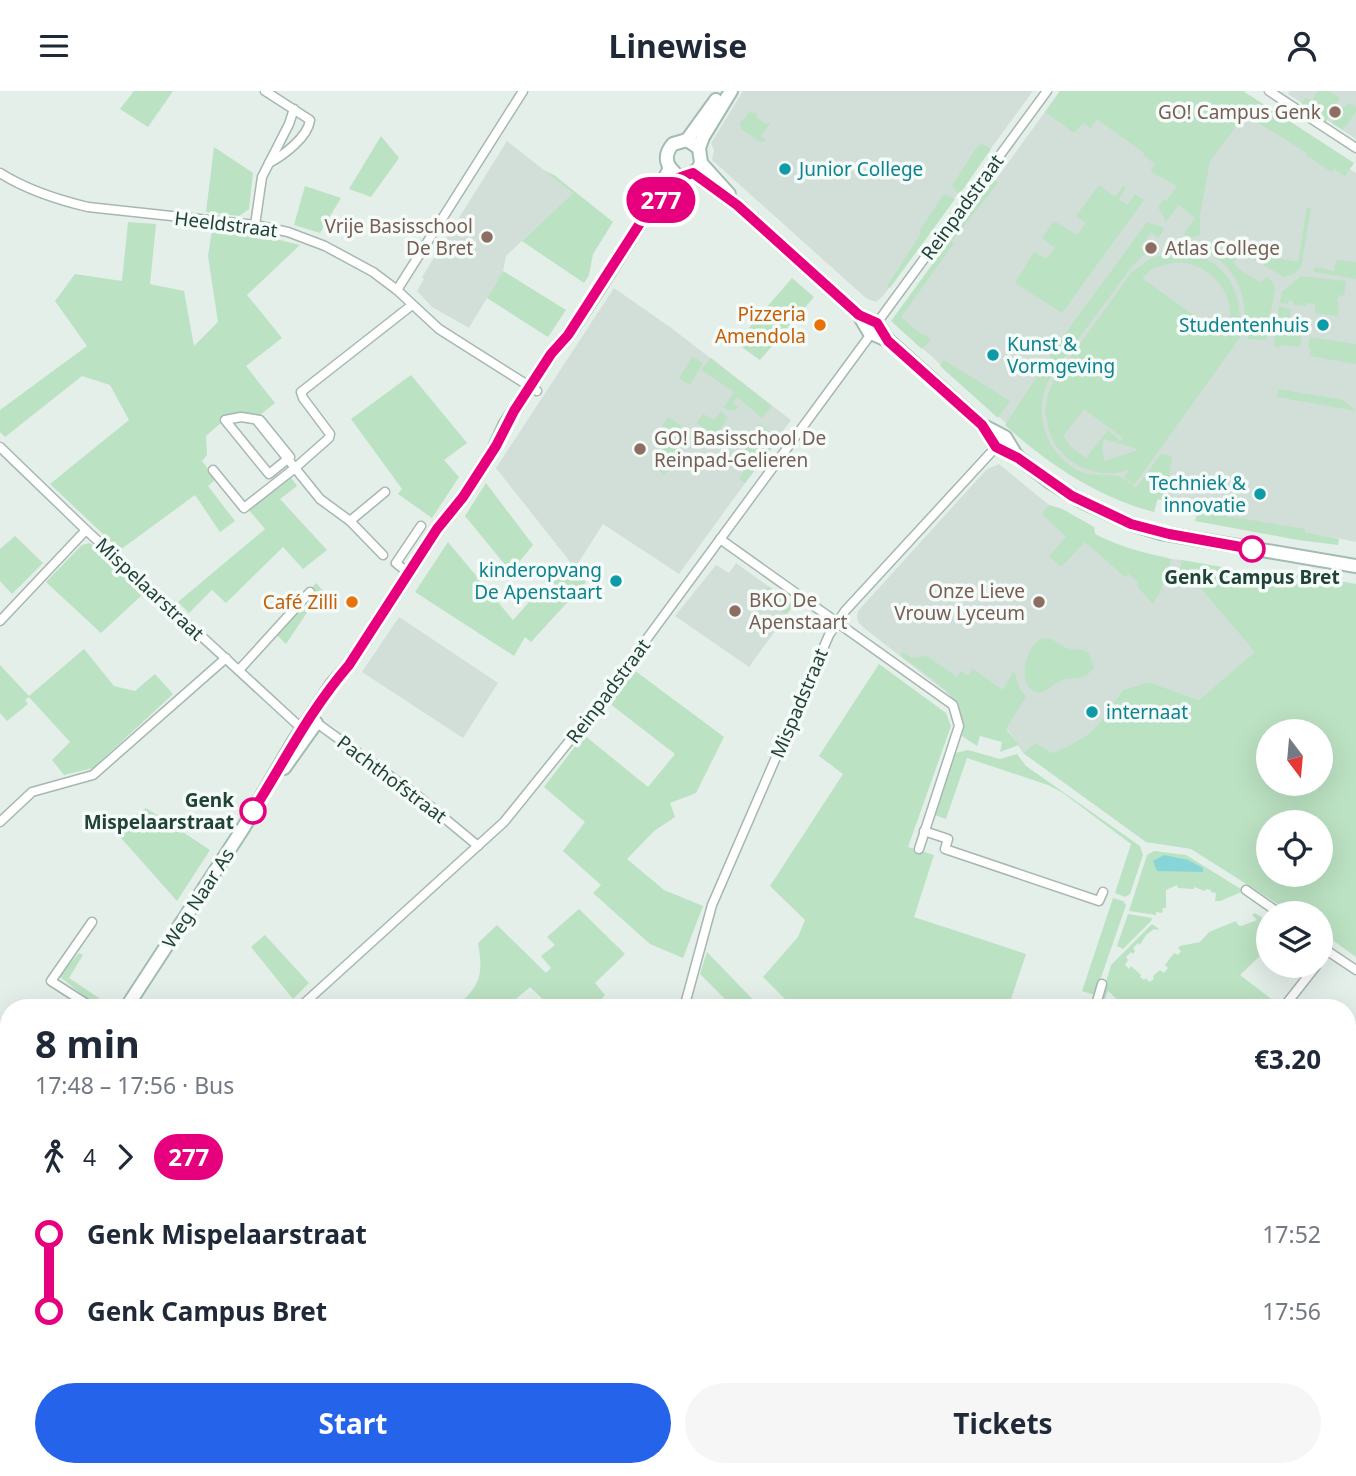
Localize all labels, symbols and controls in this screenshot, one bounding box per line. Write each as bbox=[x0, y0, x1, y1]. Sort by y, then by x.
text: Linewise bbox=[609, 24, 747, 67]
icon: menu bbox=[35, 27, 73, 65]
icon: person bbox=[1283, 27, 1321, 65]
place label: GO! Campus Genk bbox=[1158, 99, 1321, 125]
marker: GO! Campus Genk bbox=[1327, 104, 1343, 120]
street label: Reinpadstraat bbox=[915, 149, 1009, 265]
place label: Junior College bbox=[797, 156, 923, 182]
marker: Junior College bbox=[777, 161, 793, 177]
line badge: 277 bbox=[621, 177, 701, 223]
text: 277 bbox=[640, 183, 682, 216]
street label: Heeldstraat bbox=[173, 205, 279, 243]
place label: Vrije Basisschool De Bret bbox=[325, 213, 473, 261]
marker: Vrije Basisschool De Bret bbox=[479, 229, 495, 245]
place label: Atlas College bbox=[1165, 235, 1280, 261]
marker: Atlas College bbox=[1143, 240, 1159, 256]
place label: Pizzeria Amendola bbox=[715, 301, 806, 349]
place label: Studentenhuis bbox=[1179, 312, 1309, 338]
marker: Pizzeria Amendola bbox=[812, 317, 828, 333]
marker: Studentenhuis bbox=[1315, 317, 1331, 333]
place label: Kunst & Vormgeving bbox=[1007, 331, 1115, 379]
marker: Kunst & Vormgeving bbox=[985, 347, 1001, 363]
place label: GO! Basisschool De Reinpad-Gelieren bbox=[654, 425, 826, 473]
marker: GO! Basisschool De Reinpad-Gelieren bbox=[632, 441, 648, 457]
place label: Techniek & innovatie bbox=[1149, 470, 1246, 518]
marker: Techniek & innovatie bbox=[1252, 486, 1268, 502]
street label: Mispelaarstraat bbox=[90, 532, 210, 646]
marker: Genk Campus Bret bbox=[1239, 536, 1265, 562]
place label: kinderopvang De Apenstaart bbox=[474, 557, 602, 605]
place label: Genk Campus Bret bbox=[1164, 564, 1340, 590]
marker: kinderopvang De Apenstaart bbox=[608, 573, 624, 589]
place label: Onze Lieve Vrouw Lyceum bbox=[894, 578, 1025, 626]
place label: BKO De Apenstaart bbox=[749, 587, 847, 635]
place label: Café Zilli bbox=[263, 589, 338, 615]
marker: Café Zilli bbox=[344, 594, 360, 610]
marker: Onze Lieve Vrouw Lyceum bbox=[1031, 594, 1047, 610]
marker: BKO De Apenstaart bbox=[727, 603, 743, 619]
street label: Reinpadstraat bbox=[560, 633, 656, 749]
street label: Mispadstraat bbox=[764, 644, 834, 762]
place label: internaat bbox=[1106, 699, 1188, 725]
marker: internaat bbox=[1084, 704, 1100, 720]
north arrow bbox=[1256, 719, 1334, 796]
map controls bbox=[1256, 719, 1333, 978]
street label: Pachthofstraat bbox=[332, 729, 452, 829]
place label: Genk Mispelaarstraat bbox=[84, 787, 234, 835]
marker: Genk Mispelaarstraat bbox=[240, 798, 266, 824]
button: locate bbox=[1256, 810, 1333, 887]
street label: Weg Naar As bbox=[156, 843, 240, 953]
button: layers bbox=[1256, 901, 1333, 978]
text: 8 min bbox=[35, 1017, 140, 1069]
text: €3.20 bbox=[1254, 1041, 1321, 1077]
text: 17:48 – 17:56 · Bus bbox=[35, 1069, 234, 1101]
icon: walk bbox=[35, 1138, 73, 1176]
icon: forward bbox=[106, 1138, 144, 1176]
text: 277 bbox=[168, 1140, 209, 1173]
text: 4 bbox=[83, 1141, 96, 1173]
text: Genk Mispelaarstraat bbox=[87, 1216, 367, 1252]
text: 17:52 bbox=[1262, 1218, 1321, 1250]
text: Genk Campus Bret bbox=[87, 1293, 327, 1329]
text: 17:56 bbox=[1262, 1295, 1321, 1327]
button: Start bbox=[35, 1383, 671, 1463]
button: Tickets bbox=[685, 1383, 1321, 1463]

